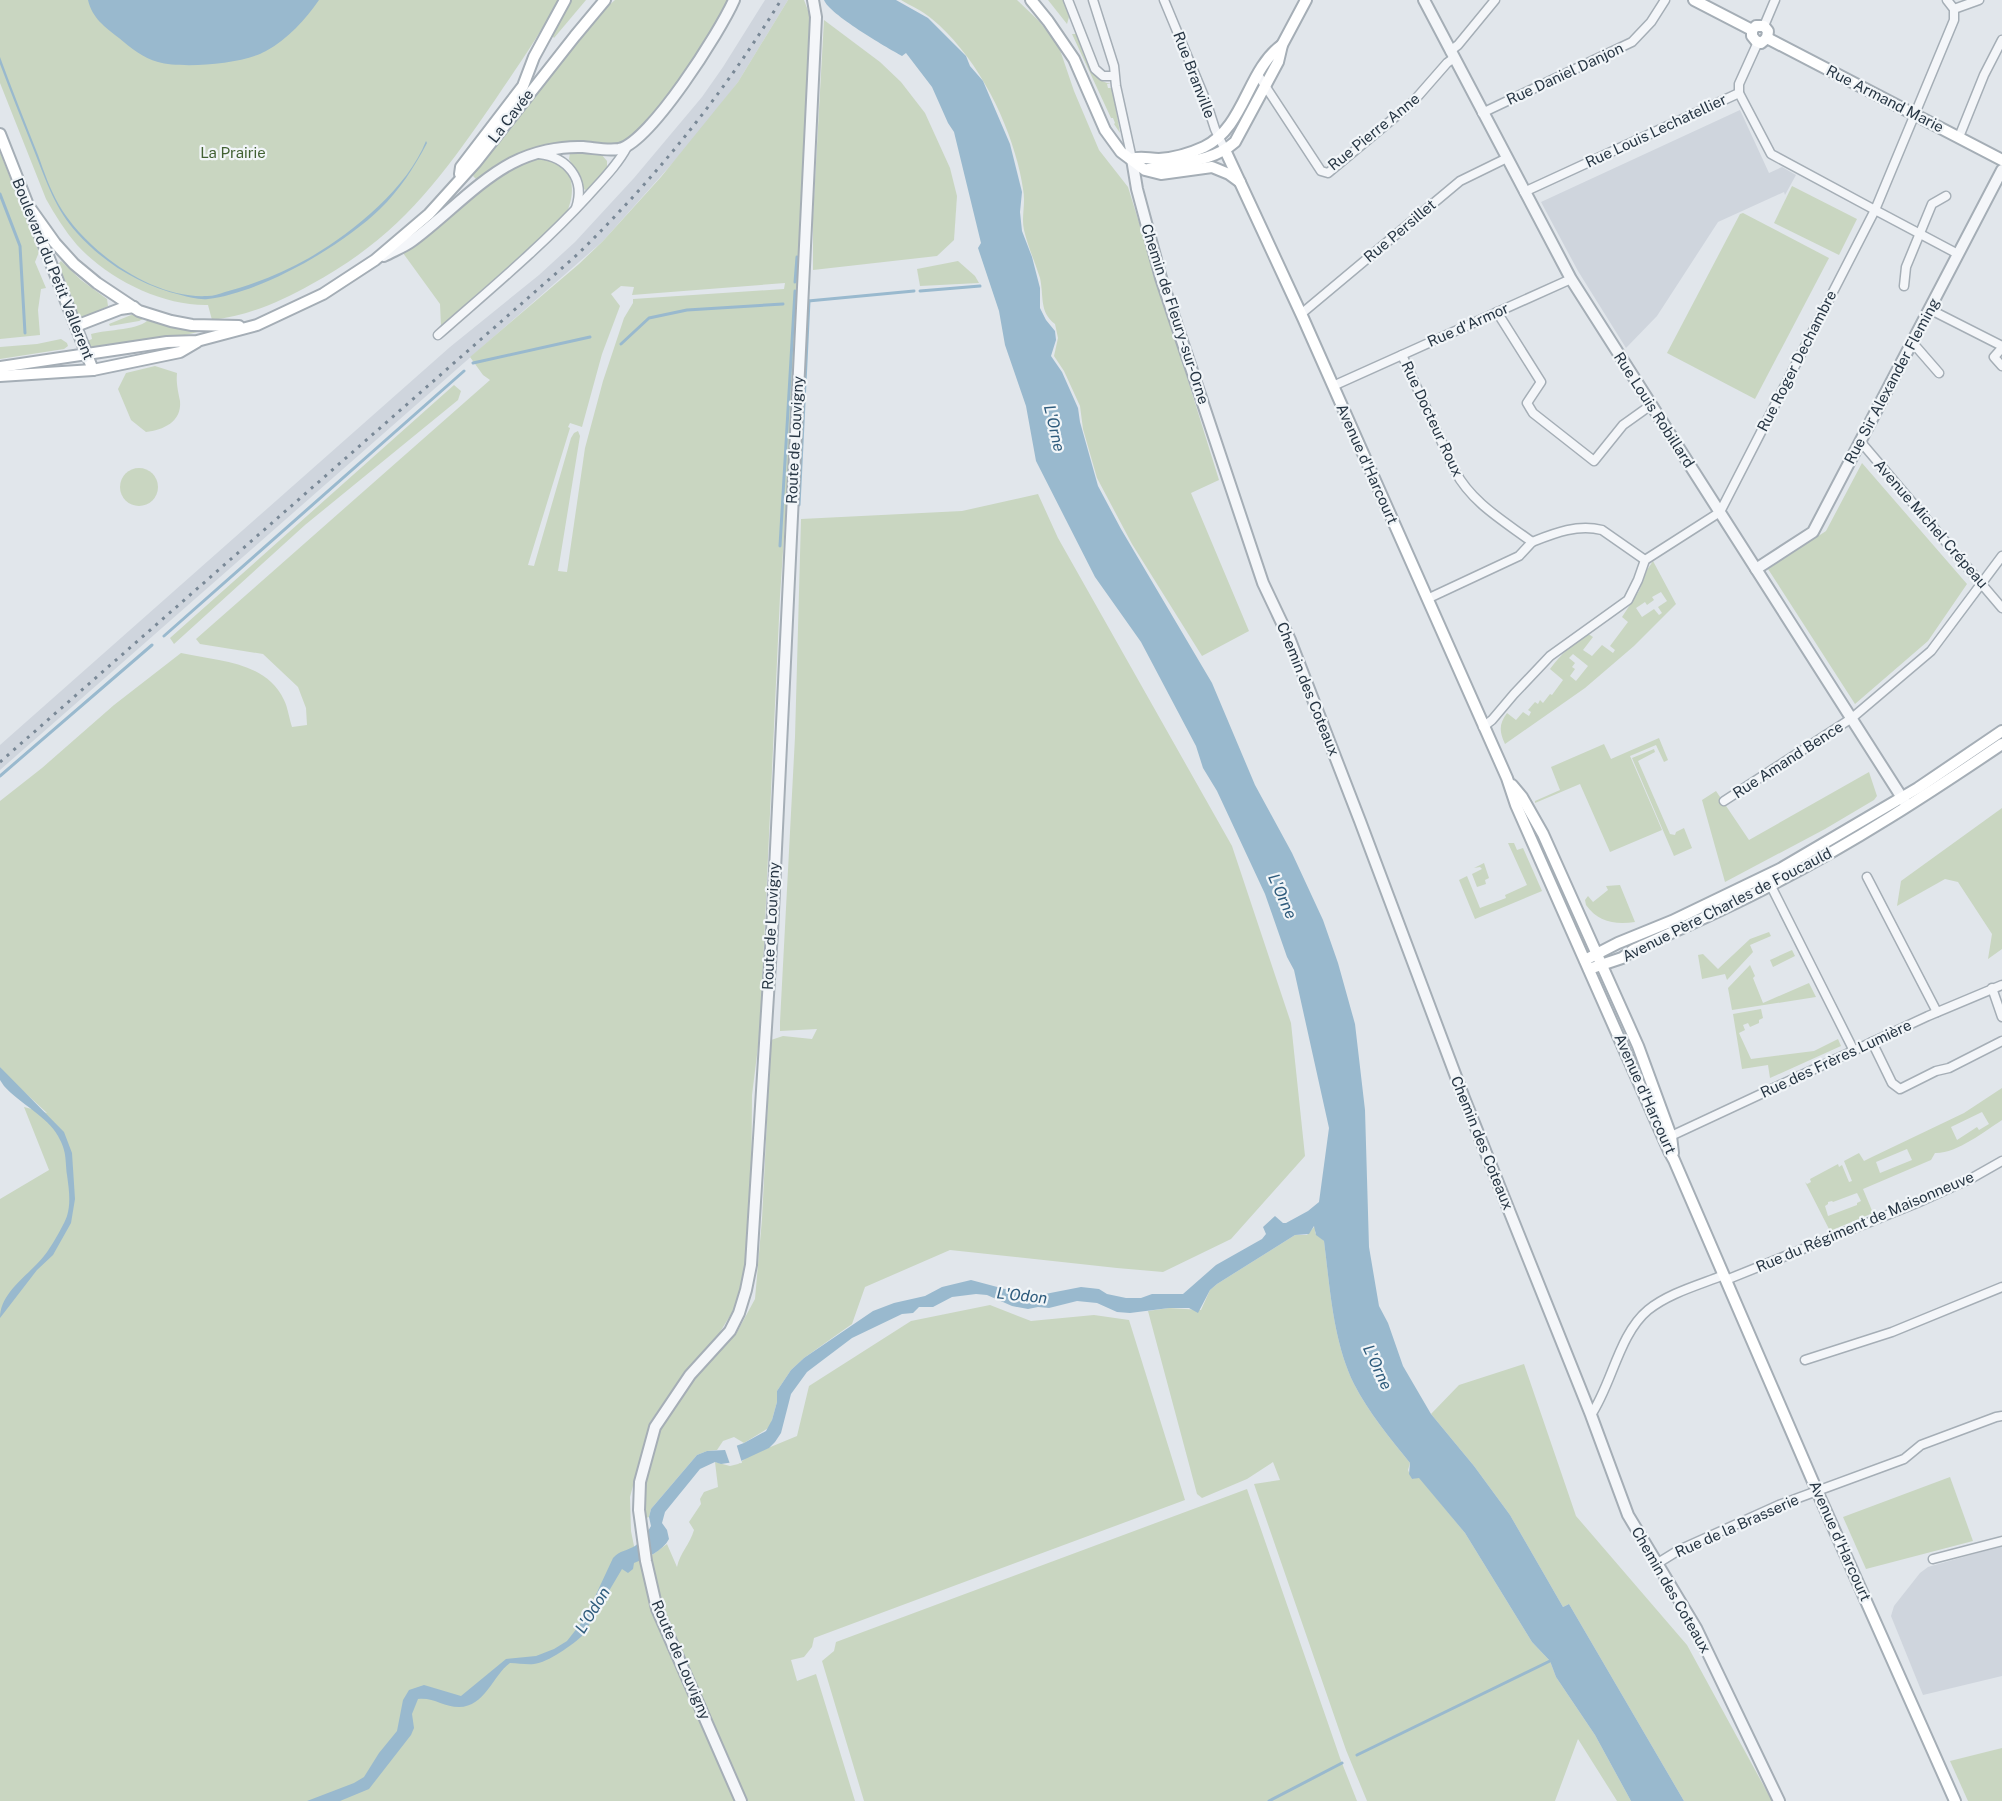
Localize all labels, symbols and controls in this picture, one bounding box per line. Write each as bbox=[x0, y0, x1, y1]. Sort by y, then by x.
street label: Rue Branville bbox=[1170, 29, 1219, 121]
street label: Rue Daniel Danjon bbox=[1504, 39, 1626, 108]
street label: Rue Armand Marie bbox=[1824, 62, 1947, 135]
street label: La Cavée bbox=[485, 86, 537, 146]
street label: Rue Pierre Anne bbox=[1325, 90, 1423, 174]
street label: Rue Louis Lechatellier bbox=[1582, 90, 1729, 171]
park label: La Prairie bbox=[200, 144, 266, 161]
street label: Boulevard du Petit Vallerent bbox=[9, 176, 98, 362]
street label: Rue Persillet bbox=[1360, 196, 1439, 266]
street label: Chemin de Fleury-sur-Orne bbox=[1138, 222, 1213, 406]
street label: Rue Roger Dechambre bbox=[1754, 287, 1840, 434]
street label: Rue Sir Alexander Fleming bbox=[1841, 295, 1943, 467]
street label: Rue d'Armor bbox=[1425, 299, 1511, 350]
street label: Rue Louis Robillard bbox=[1611, 349, 1698, 471]
street label: Rue Docteur Roux bbox=[1398, 358, 1467, 479]
street label: Route de Louvigny bbox=[783, 376, 806, 504]
street label: Avenue d'Harcourt bbox=[1333, 401, 1402, 527]
water label: L'Orne bbox=[1040, 403, 1069, 454]
street label: Avenue Michel Crépeau bbox=[1871, 456, 1992, 591]
street label: Chemin des Coteaux bbox=[1274, 619, 1343, 758]
street label: Rue Amand Bence bbox=[1730, 718, 1846, 802]
street label: Avenue Père Charles de Foucauld bbox=[1619, 844, 1834, 965]
street label: Route de Louvigny bbox=[759, 862, 782, 990]
water label: L'Orne bbox=[1264, 871, 1301, 922]
street label: Rue des Frères Lumière bbox=[1758, 1016, 1914, 1101]
street label: Avenue d'Harcourt bbox=[1611, 1031, 1680, 1157]
street label: Chemin des Coteaux bbox=[1448, 1073, 1517, 1212]
street label: Rue du Régiment de Maisonneuve bbox=[1753, 1168, 1976, 1275]
water label: L'Odon bbox=[996, 1283, 1048, 1308]
water label: L'Orne bbox=[1359, 1342, 1396, 1393]
street label: Avenue d'Harcourt bbox=[1806, 1478, 1875, 1604]
street label: Rue de la Brasserie bbox=[1672, 1491, 1801, 1560]
street label: Chemin des Coteaux bbox=[1628, 1524, 1715, 1656]
water label: L'Odon bbox=[571, 1584, 614, 1637]
street label: Route de Louvigny bbox=[649, 1598, 714, 1722]

